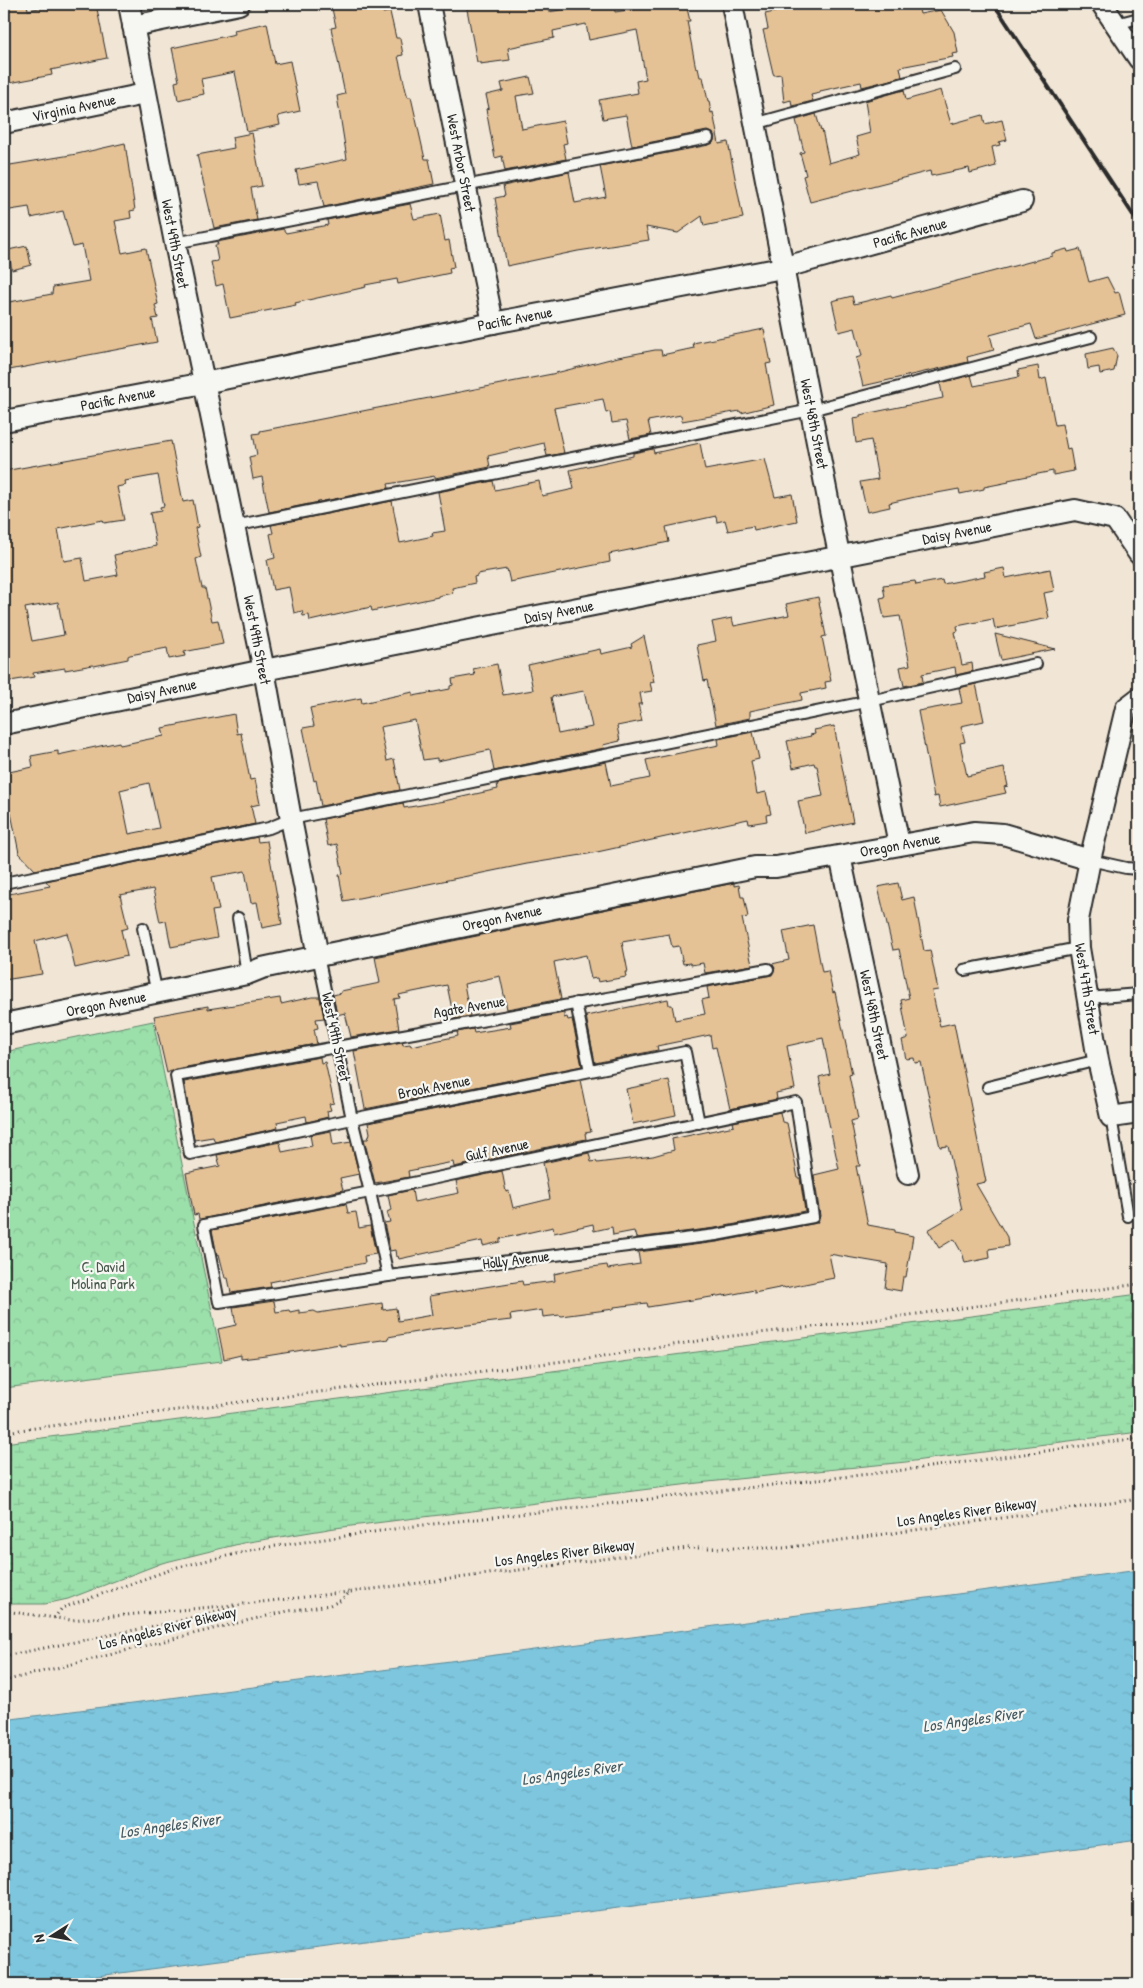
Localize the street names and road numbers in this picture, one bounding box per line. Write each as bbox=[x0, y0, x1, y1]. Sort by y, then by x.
street label: Virginia Avenue bbox=[30, 88, 118, 127]
street label: West Arbor Street bbox=[442, 112, 481, 214]
street label: West 49th Street bbox=[157, 197, 195, 291]
street label: Pacific Avenue bbox=[871, 212, 949, 253]
street label: Pacific Avenue bbox=[476, 301, 554, 336]
street label: West 48th Street bbox=[795, 377, 834, 472]
street label: Pacific Avenue bbox=[79, 381, 157, 416]
street label: Daisy Avenue bbox=[921, 516, 993, 549]
street label: West 49th Street bbox=[239, 593, 277, 687]
street label: Daisy Avenue bbox=[523, 595, 595, 628]
street label: Daisy Avenue bbox=[125, 673, 198, 708]
street label: Oregon Avenue bbox=[858, 827, 942, 862]
street label: Oregon Avenue bbox=[460, 899, 544, 936]
street label: West 47th Street bbox=[1070, 942, 1105, 1037]
street label: West 48th Street bbox=[855, 968, 894, 1063]
street label: Oregon Avenue bbox=[64, 985, 148, 1022]
street label: West 49th Street bbox=[317, 990, 356, 1084]
street label: Agate Avenue bbox=[431, 990, 506, 1023]
street label: Brook Avenue bbox=[396, 1069, 472, 1104]
street label: Gulf Avenue bbox=[463, 1133, 530, 1166]
street label: Holly Avenue bbox=[481, 1245, 551, 1274]
street label: Los Angeles River Bikeway bbox=[896, 1491, 1038, 1532]
street label: Los Angeles River Bikeway bbox=[494, 1534, 636, 1571]
street label: Los Angeles River Bikeway bbox=[97, 1600, 239, 1655]

